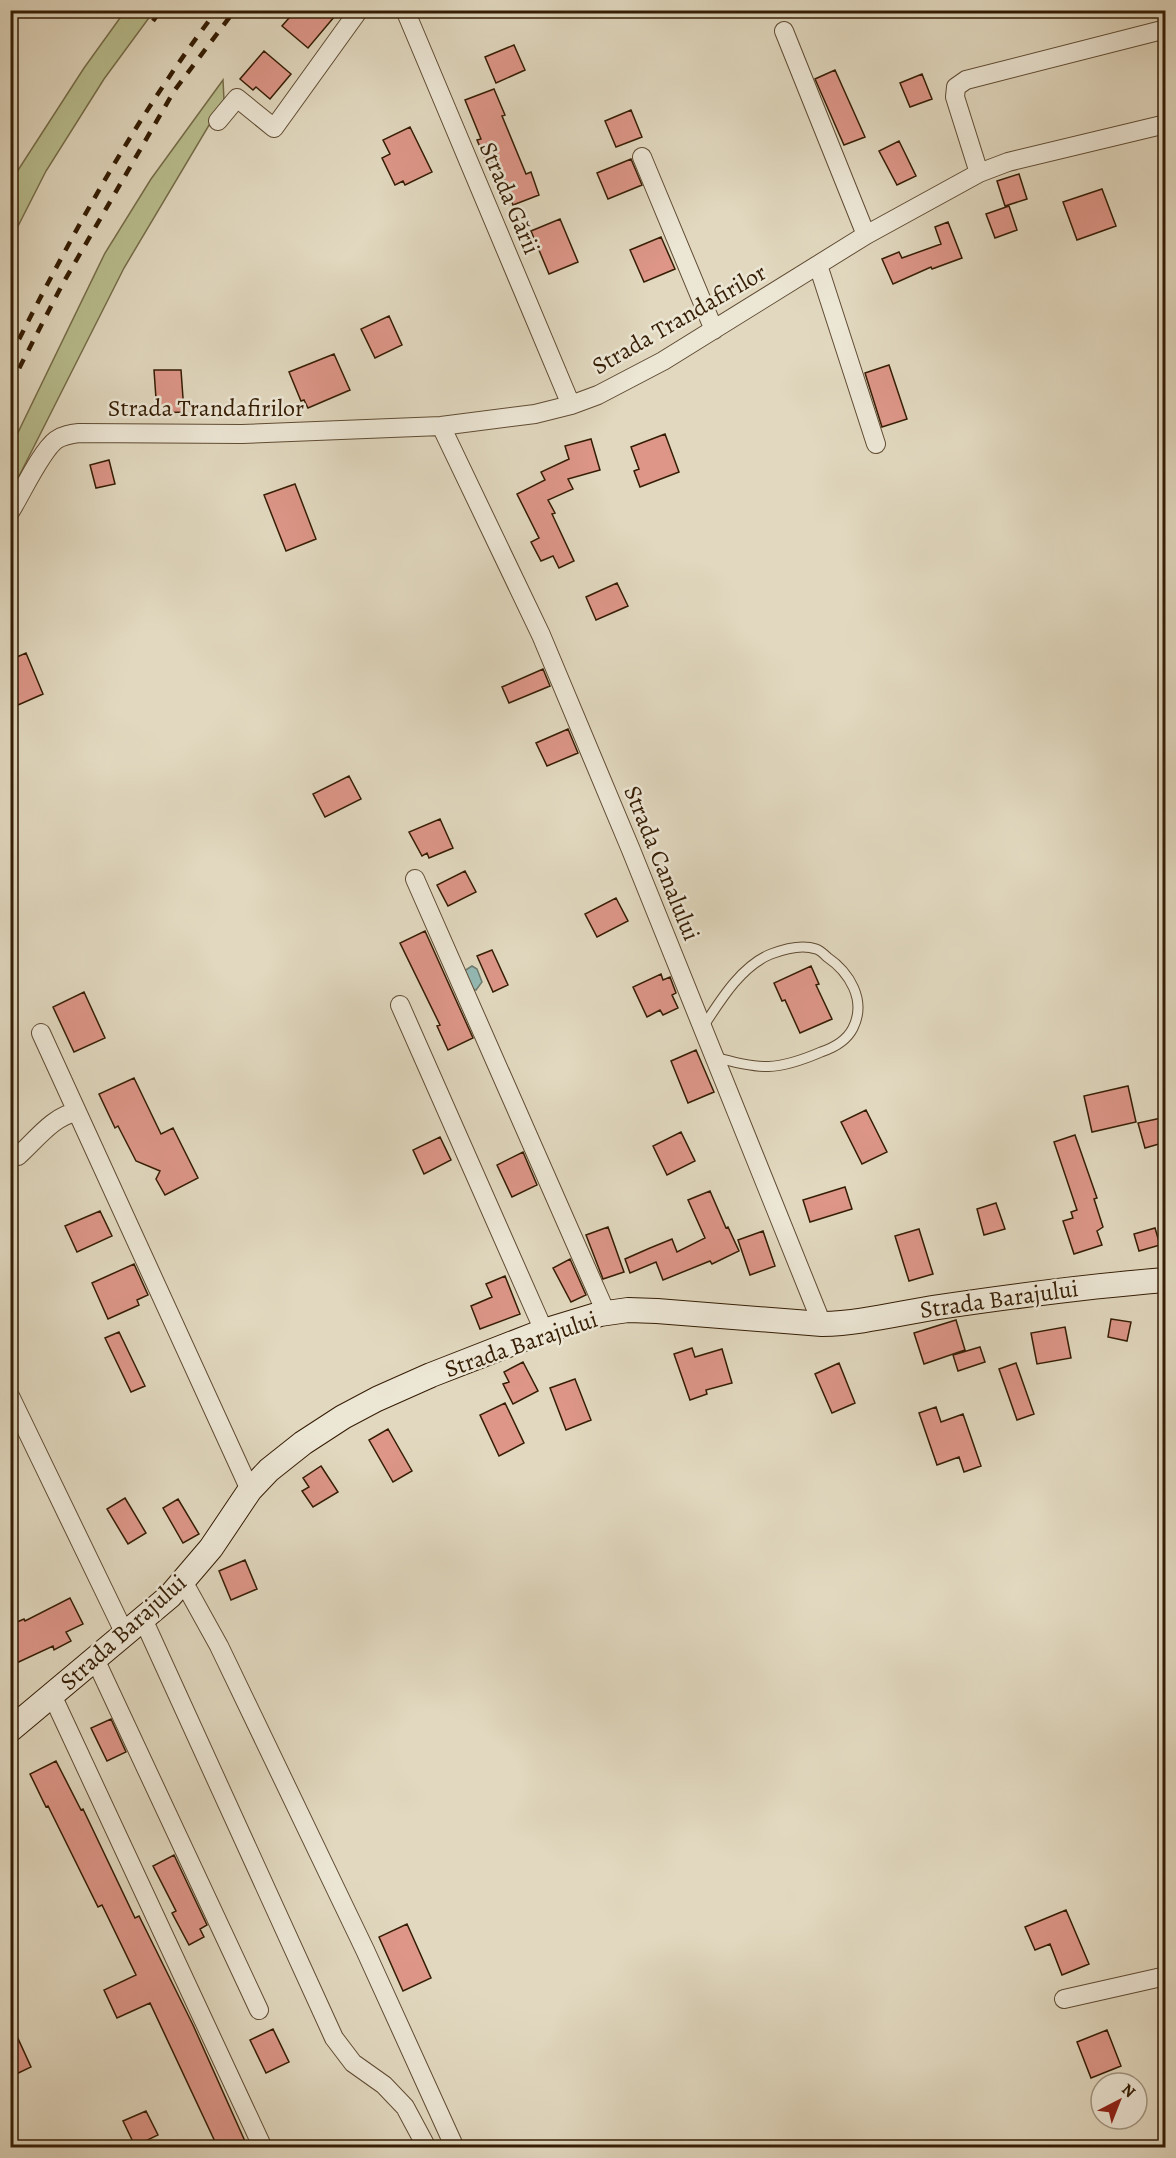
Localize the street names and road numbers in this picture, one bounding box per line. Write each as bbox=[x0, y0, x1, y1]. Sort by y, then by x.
street label: Strada Gării bbox=[472, 137, 548, 259]
street label: Strada Trandafirilor bbox=[586, 256, 772, 382]
street label: Strada Trandafirilor bbox=[108, 392, 304, 424]
street label: Strada Canalului bbox=[616, 781, 708, 945]
street label: Strada Barajului bbox=[918, 1272, 1080, 1326]
street label: Strada Barajului bbox=[440, 1303, 602, 1385]
street label: Strada Barajului bbox=[53, 1567, 193, 1697]

